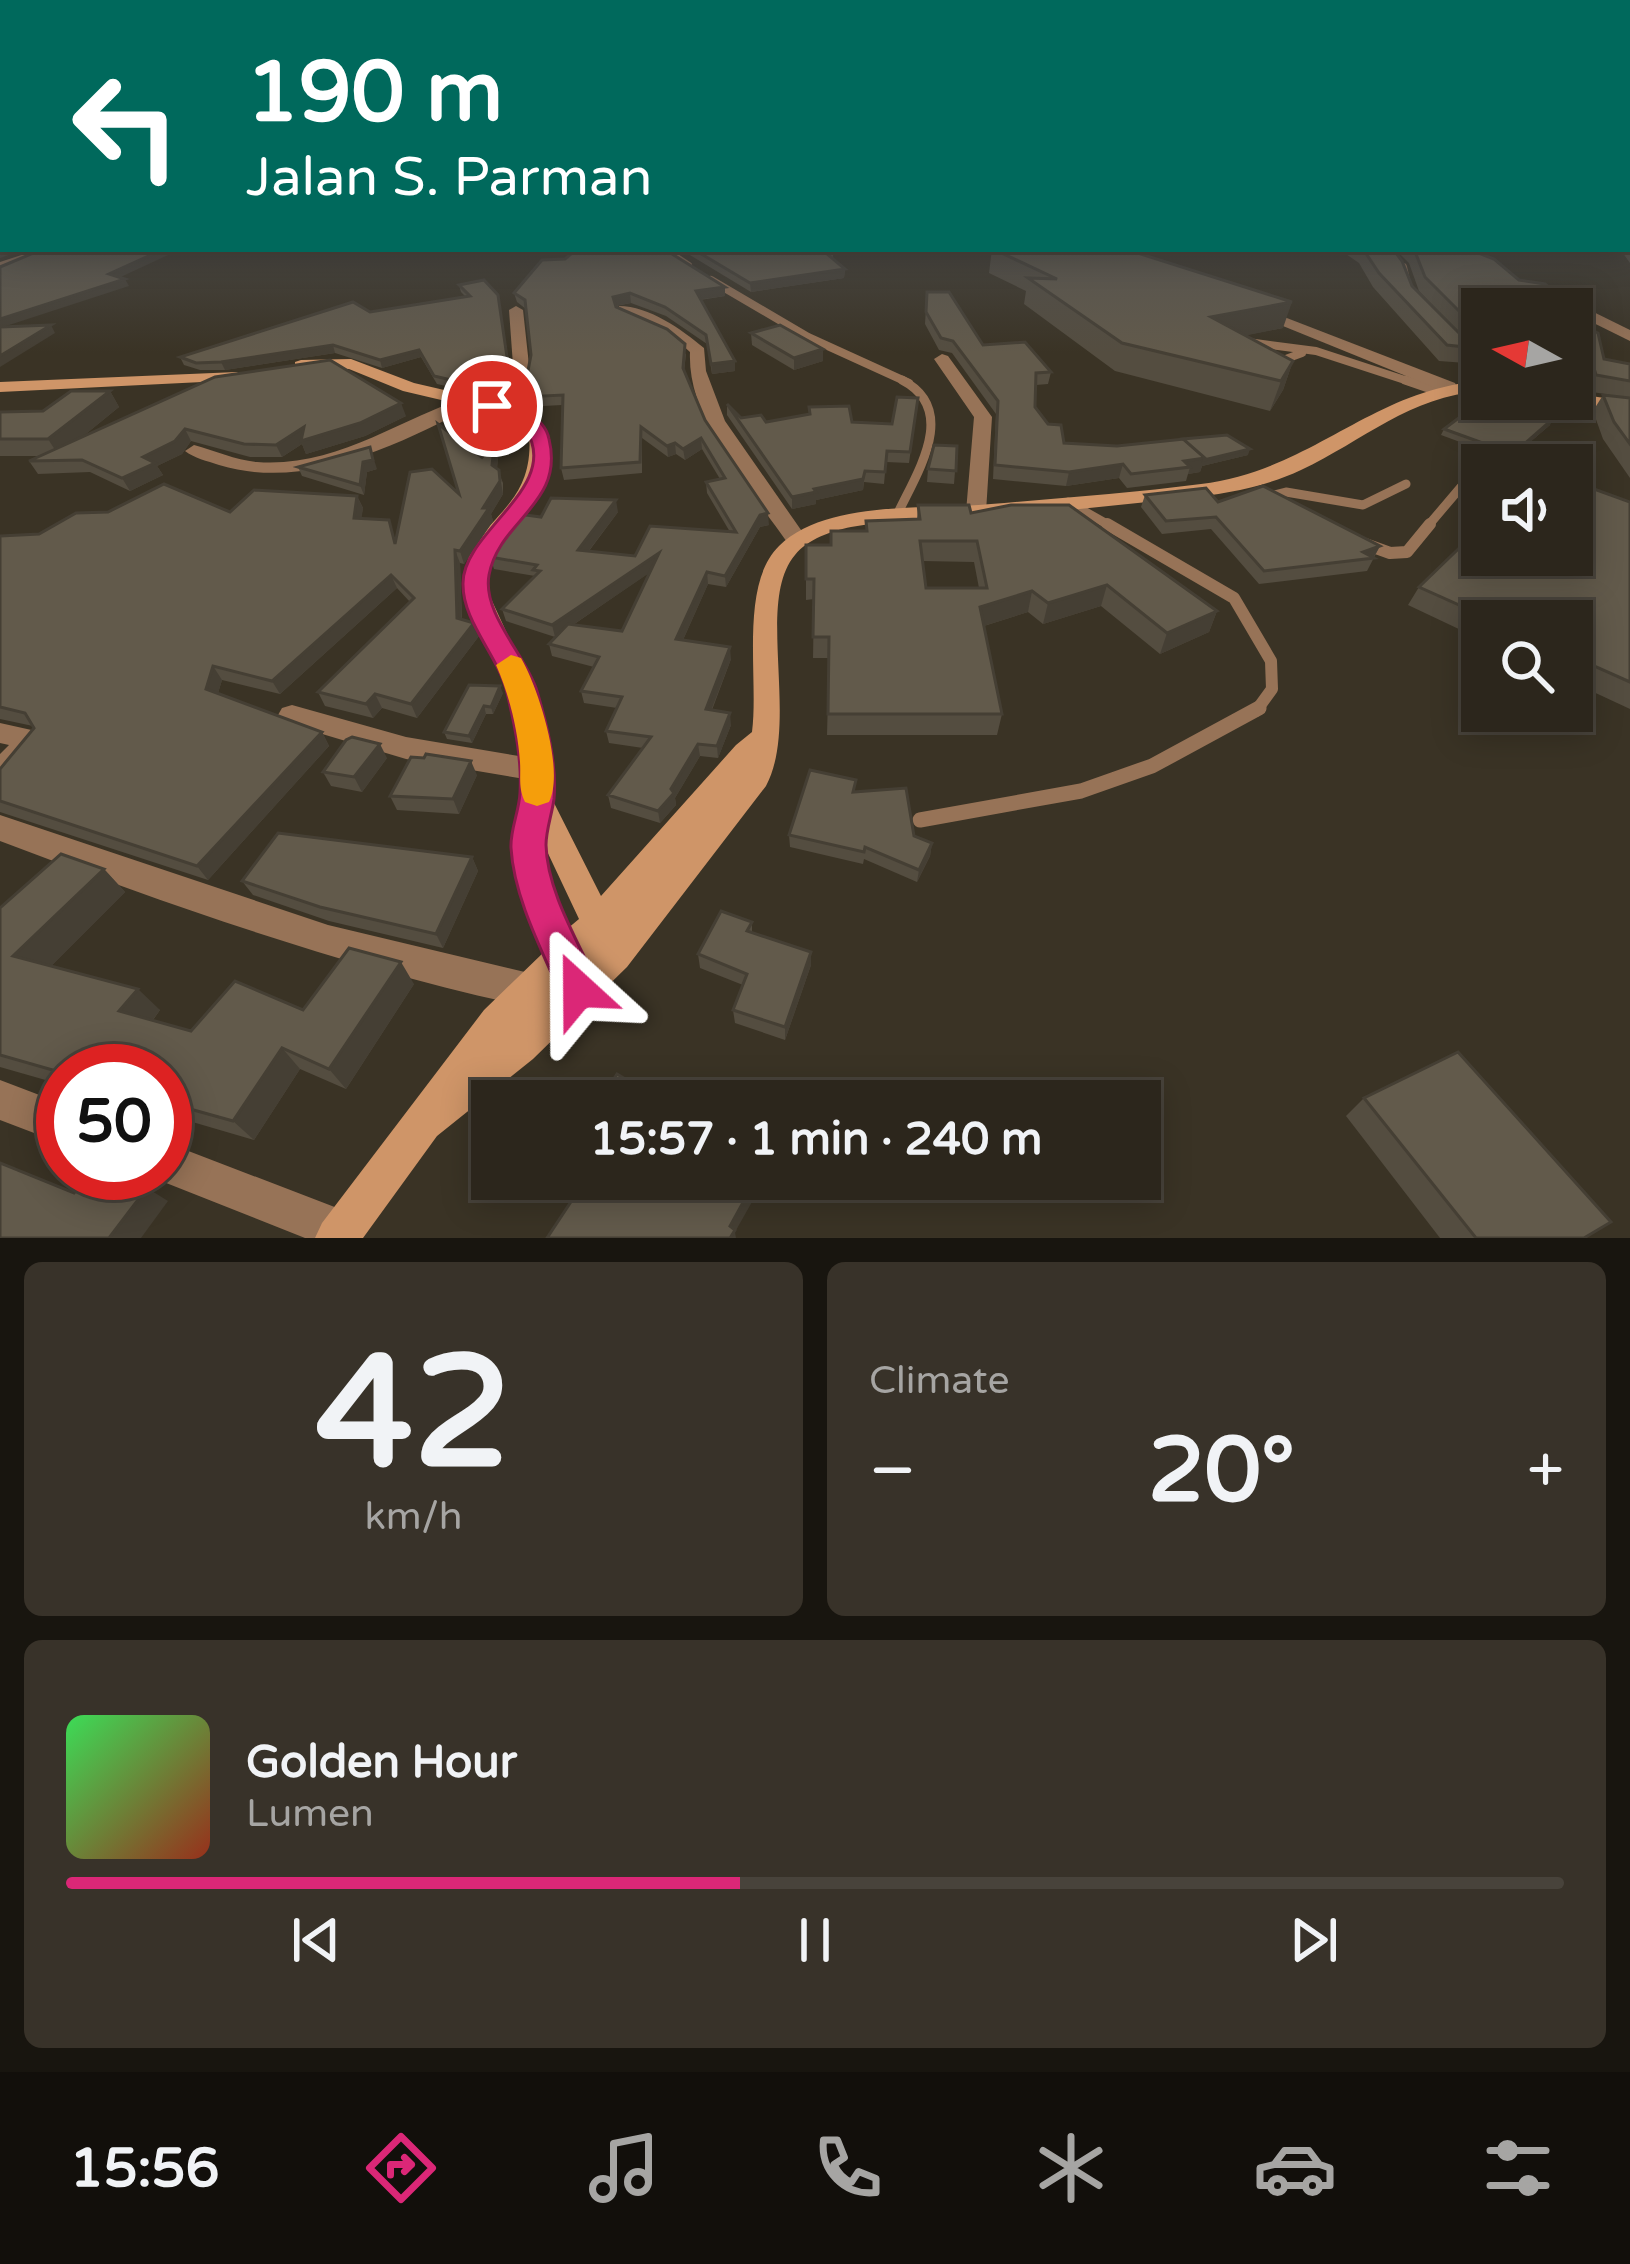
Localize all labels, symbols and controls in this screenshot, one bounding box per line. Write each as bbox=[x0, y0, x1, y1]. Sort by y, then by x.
text: 190 m bbox=[246, 43, 503, 144]
icon: left bbox=[48, 48, 204, 204]
text: Jalan S. Parman bbox=[246, 145, 652, 210]
north arrow bbox=[1461, 288, 1593, 420]
map controls bbox=[1461, 288, 1593, 732]
pin bbox=[441, 355, 543, 457]
icon: arrive bbox=[459, 373, 525, 439]
button: sound bbox=[1461, 444, 1593, 576]
button: search bbox=[1461, 600, 1593, 732]
position arrow bbox=[516, 927, 642, 1053]
speed limit sign: 50 bbox=[36, 1044, 192, 1200]
text: 15:57 · 1 min · 240 m bbox=[590, 1113, 1042, 1167]
text: 42 bbox=[316, 1321, 511, 1509]
text: Climate bbox=[869, 1357, 1009, 1404]
text: 20° bbox=[1148, 1417, 1295, 1526]
text: − bbox=[869, 1431, 916, 1511]
text: + bbox=[1527, 1431, 1564, 1511]
text: km/h bbox=[364, 1493, 463, 1540]
text: Golden Hour bbox=[246, 1736, 517, 1790]
text: Lumen bbox=[246, 1790, 374, 1837]
icon: previous bbox=[283, 1907, 349, 1973]
icon: pause bbox=[782, 1907, 848, 1973]
icon: next bbox=[1281, 1907, 1347, 1973]
icon: directions bbox=[359, 2126, 443, 2210]
icon: music bbox=[582, 2126, 666, 2210]
icon: phone bbox=[806, 2126, 890, 2210]
icon: climate bbox=[1029, 2126, 1113, 2210]
icon: car bbox=[1253, 2126, 1337, 2210]
icon: filters bbox=[1476, 2126, 1560, 2210]
text: 15:56 bbox=[70, 2136, 219, 2201]

